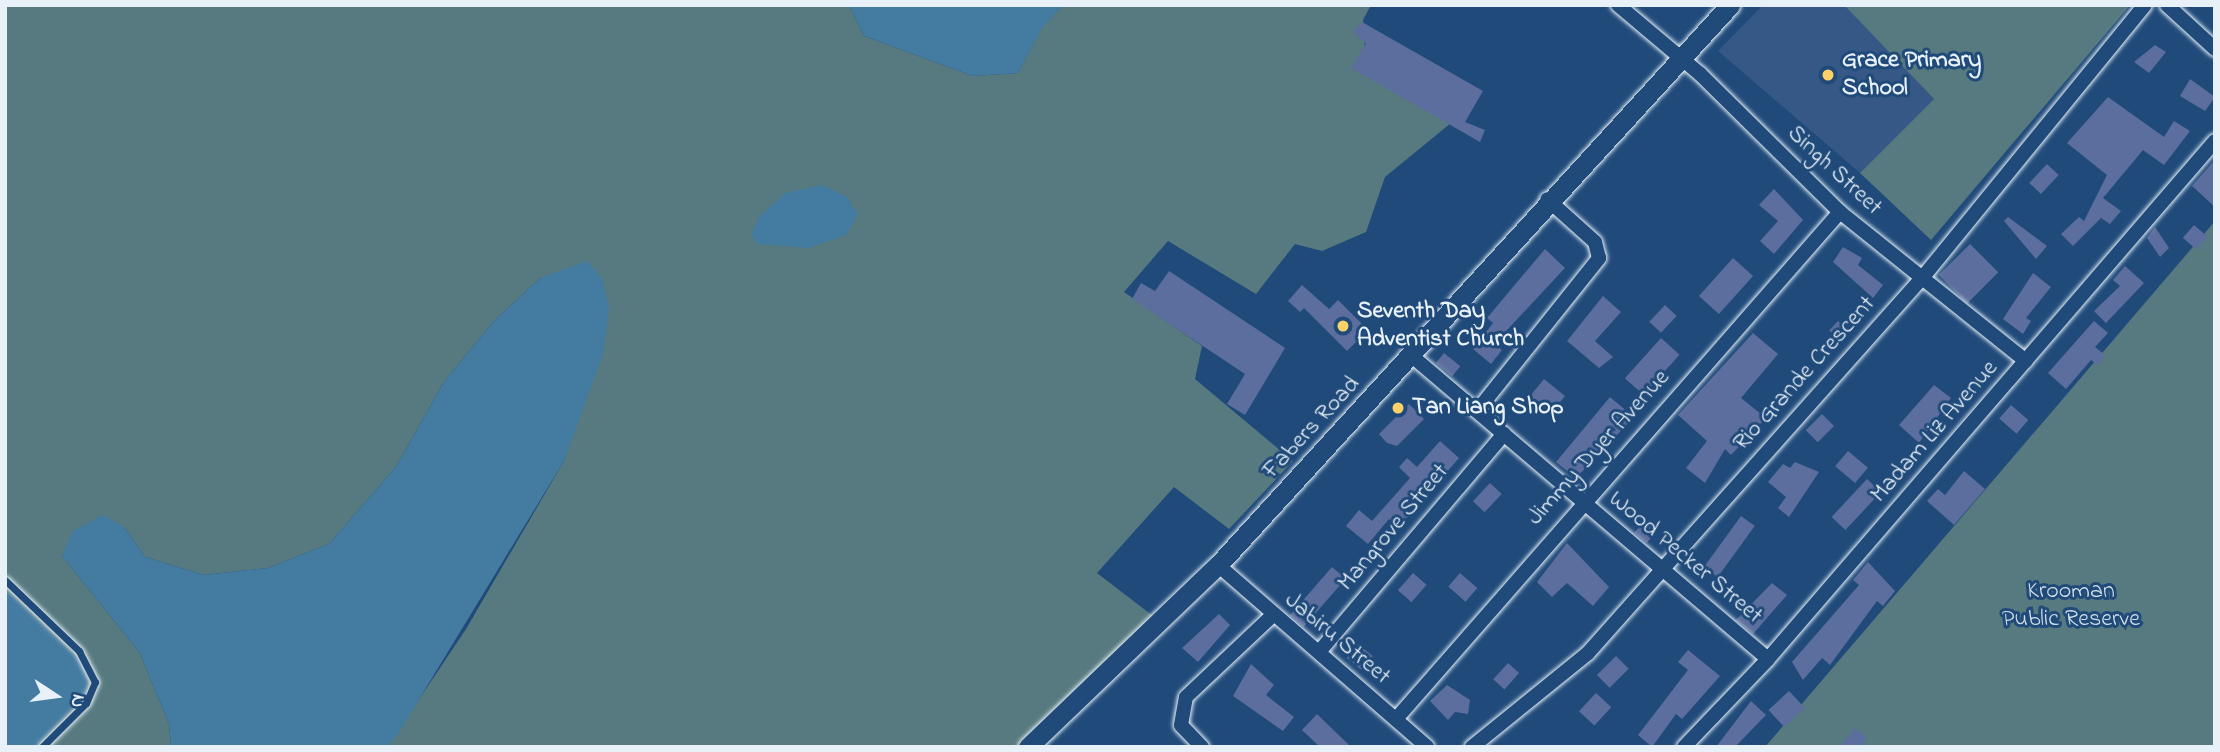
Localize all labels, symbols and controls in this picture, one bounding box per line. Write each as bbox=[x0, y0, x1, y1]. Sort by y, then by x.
place label: Grace Primary School bbox=[1842, 47, 1981, 103]
marker: Grace Primary School bbox=[1820, 67, 1836, 83]
street label: Singh Street bbox=[1781, 120, 1887, 222]
street label: Rio Grande Crescent bbox=[1728, 291, 1882, 457]
place label: Seventh Day Adventist Church bbox=[1357, 298, 1524, 354]
marker: Seventh Day Adventist Church bbox=[1335, 318, 1351, 334]
street label: Madam Liz Avenue bbox=[1865, 355, 2005, 509]
street label: Jimmy Dyer Avenue bbox=[1522, 364, 1676, 532]
street label: Fabers Road bbox=[1257, 371, 1367, 485]
place label: Tan Liang Shop bbox=[1412, 394, 1564, 422]
marker: Tan Liang Shop bbox=[1390, 400, 1406, 416]
street label: Mangrove Street bbox=[1332, 458, 1456, 598]
street label: Wood Pecker Street bbox=[1602, 485, 1768, 631]
park label: Krooman Public Reserve bbox=[2002, 578, 2140, 634]
street label: Jabiru Street bbox=[1278, 586, 1396, 692]
north arrow bbox=[21, 661, 91, 731]
text: N bbox=[62, 692, 92, 710]

